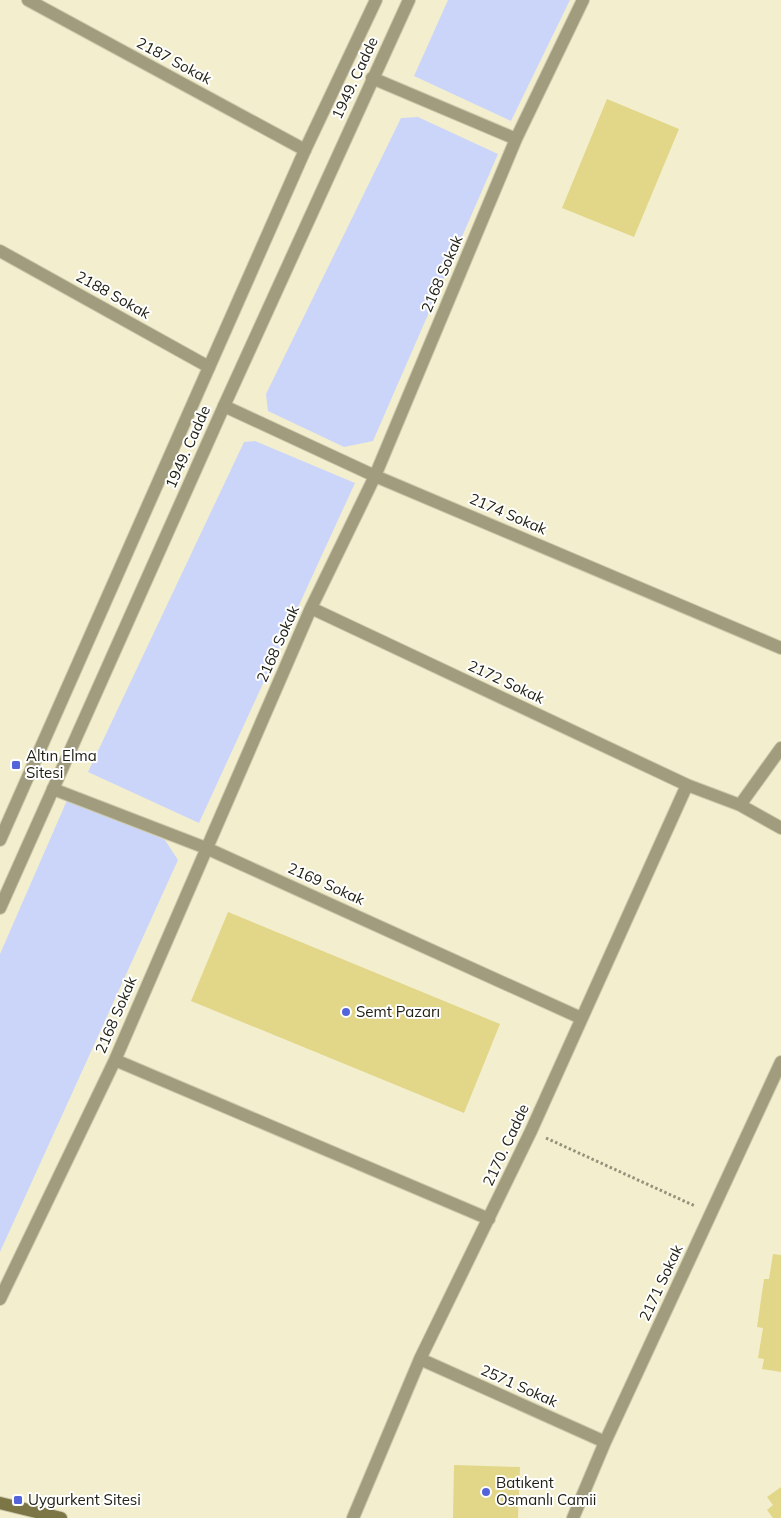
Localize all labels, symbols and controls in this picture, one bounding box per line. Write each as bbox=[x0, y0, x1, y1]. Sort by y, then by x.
street label: 2187 Sokak bbox=[133, 33, 215, 88]
street label: 1949. Cadde bbox=[327, 34, 382, 122]
street label: 2168 Sokak bbox=[417, 232, 466, 315]
street label: 2188 Sokak bbox=[73, 266, 154, 323]
street label: 1949. Cadde bbox=[161, 403, 214, 491]
street label: 2174 Sokak bbox=[467, 489, 550, 538]
street label: 2168 Sokak bbox=[252, 602, 303, 685]
street label: 2172 Sokak bbox=[465, 656, 548, 708]
place label: Altın Elma Sitesi bbox=[26, 746, 97, 782]
marker: Altın Elma Sitesi bbox=[10, 759, 22, 771]
street label: 2169 Sokak bbox=[285, 858, 368, 909]
street label: 2168 Sokak bbox=[91, 973, 140, 1056]
place label: Semt Pazarı bbox=[356, 1002, 440, 1021]
marker: Semt Pazarı bbox=[340, 1006, 352, 1018]
street label: 2170. Cadde bbox=[478, 1101, 533, 1189]
street label: 2171 Sokak bbox=[635, 1241, 687, 1324]
street label: 2571 Sokak bbox=[478, 1360, 561, 1411]
place label: Batıkent Osmanlı Camii bbox=[496, 1473, 596, 1509]
marker: Batıkent Osmanlı Camii bbox=[480, 1486, 492, 1498]
place label: Uygurkent Sitesi bbox=[28, 1490, 141, 1509]
marker: Uygurkent Sitesi bbox=[12, 1494, 24, 1506]

